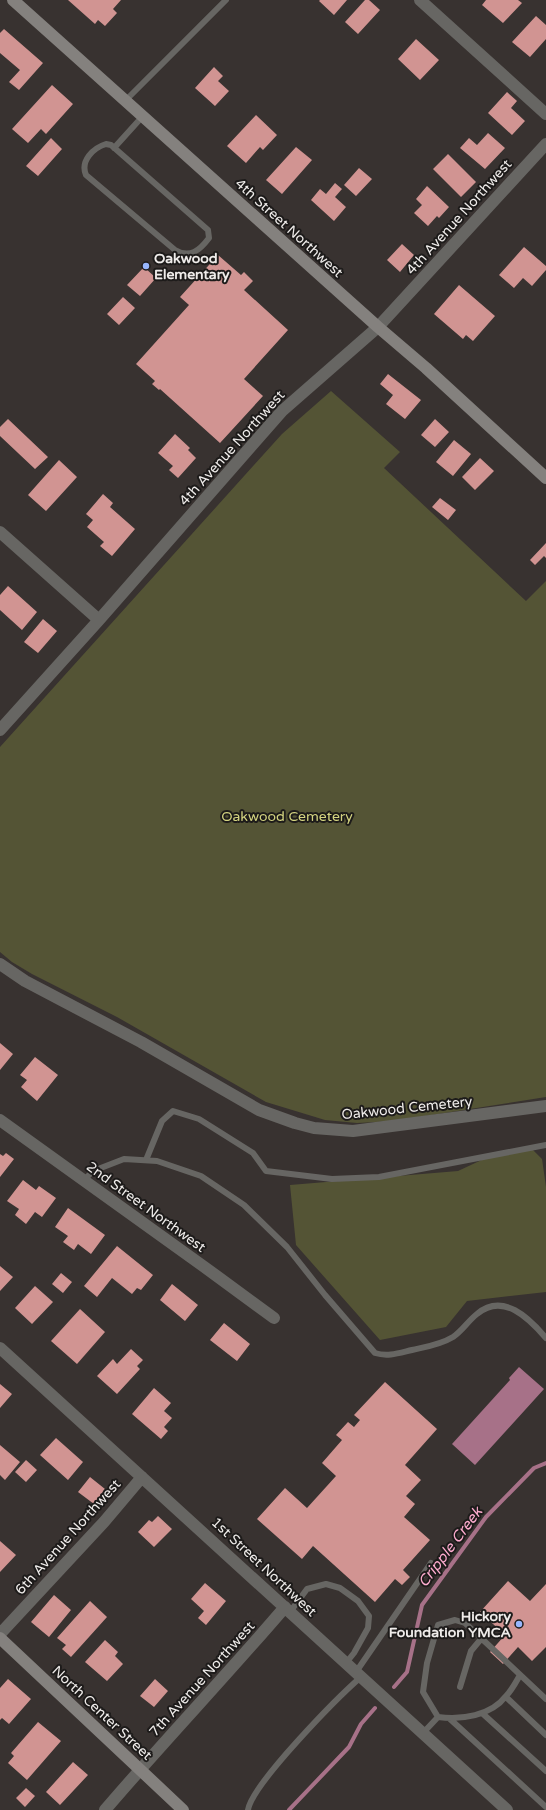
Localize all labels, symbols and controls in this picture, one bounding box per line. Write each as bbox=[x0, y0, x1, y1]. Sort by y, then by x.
street label: 4th Avenue Northwest bbox=[403, 155, 516, 278]
street label: 4th Street Northwest bbox=[231, 175, 347, 281]
place label: Oakwood Elementary bbox=[154, 250, 230, 283]
marker: Oakwood Elementary bbox=[141, 261, 151, 271]
street label: 4th Avenue Northwest bbox=[176, 386, 289, 509]
park label: Oakwood Cemetery bbox=[221, 808, 353, 825]
street label: Oakwood Cemetery bbox=[341, 1093, 474, 1123]
street label: 2nd Street Northwest bbox=[83, 1158, 209, 1256]
street label: 6th Avenue Northwest bbox=[12, 1475, 125, 1598]
water label: Cripple Creek bbox=[414, 1502, 487, 1591]
street label: 1st Street Northwest bbox=[208, 1514, 321, 1621]
place label: Hickory Foundation YMCA bbox=[389, 1608, 512, 1641]
street label: 7th Avenue Northwest bbox=[146, 1617, 259, 1740]
marker: Hickory Foundation YMCA bbox=[514, 1619, 524, 1629]
street label: North Center Street bbox=[49, 1662, 156, 1764]

